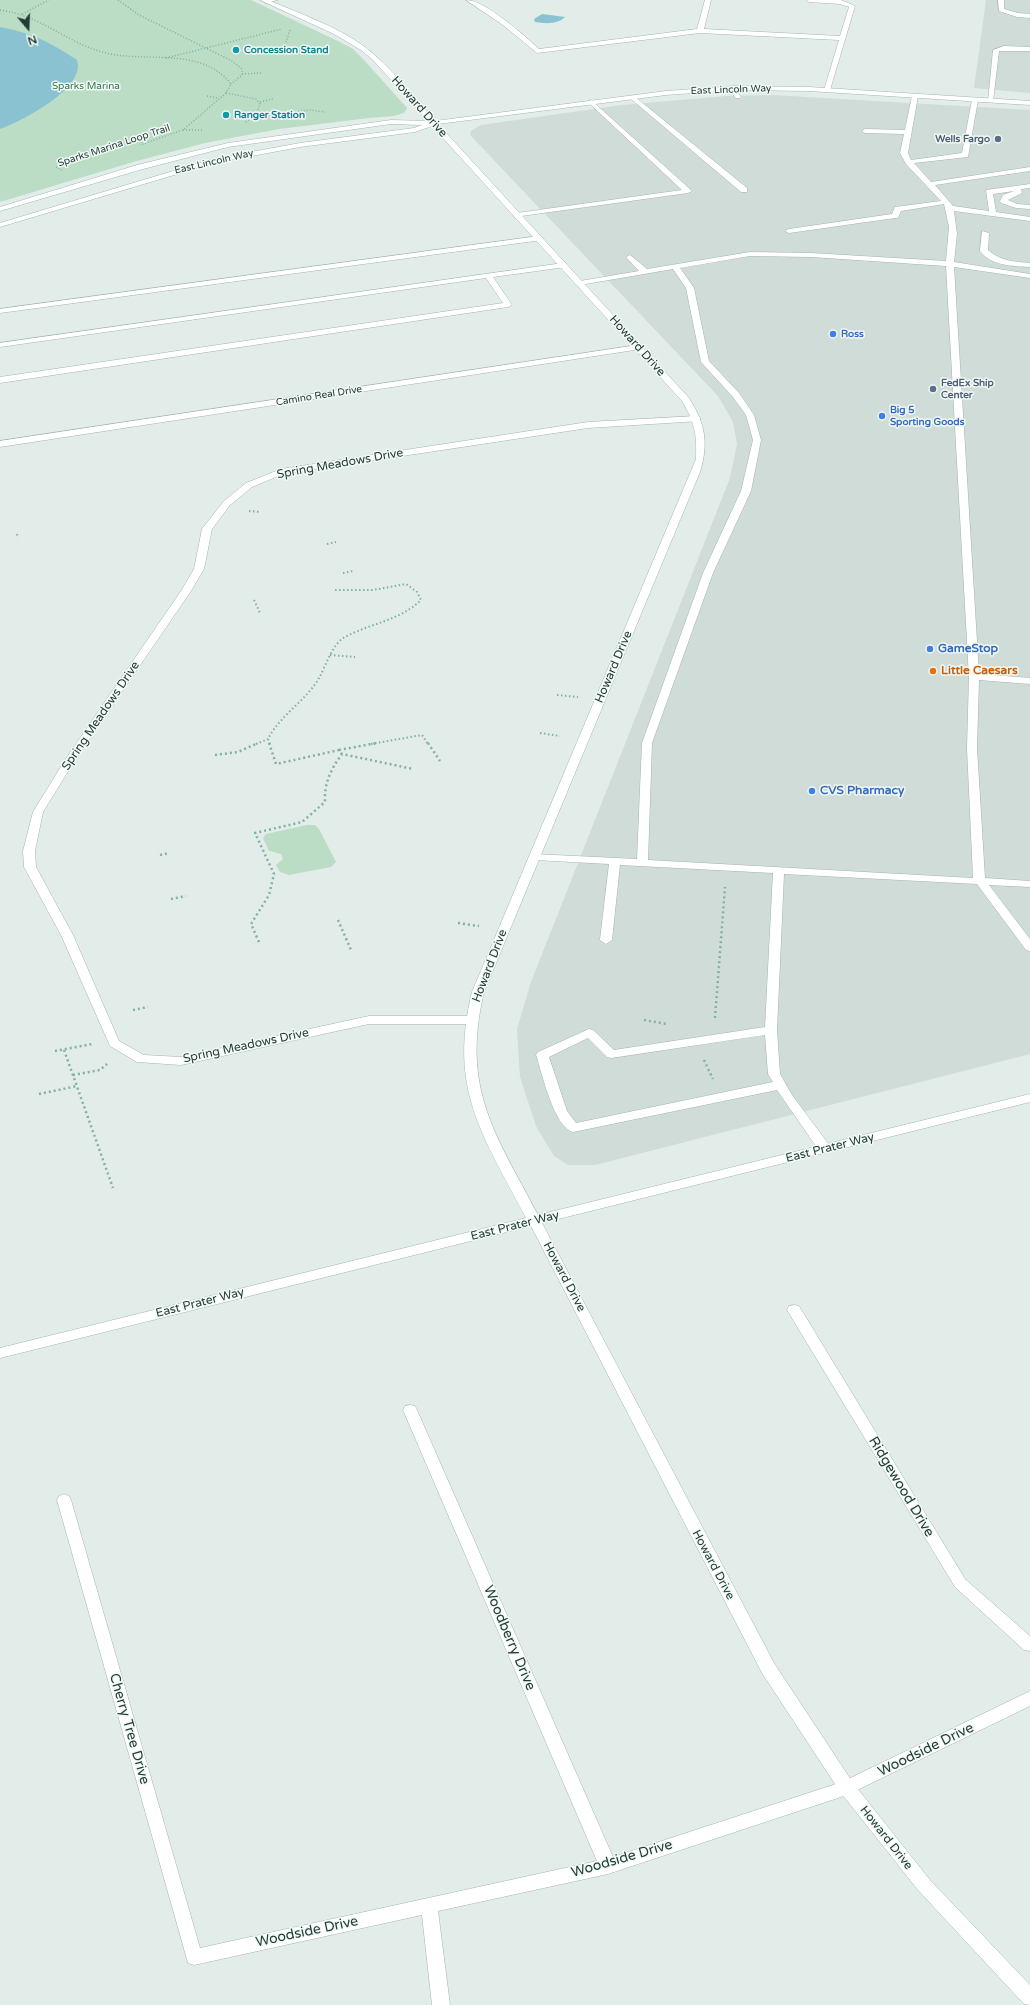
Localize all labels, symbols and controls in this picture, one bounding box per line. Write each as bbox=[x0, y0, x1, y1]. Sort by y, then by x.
north arrow bbox=[8, 8, 48, 48]
text: N bbox=[26, 32, 38, 47]
place label: Concession Stand bbox=[244, 44, 329, 56]
marker: Concession Stand bbox=[231, 45, 241, 55]
street label: Howard Drive bbox=[388, 74, 450, 140]
park label: Sparks Marina bbox=[52, 80, 120, 92]
street label: East Lincoln Way bbox=[691, 83, 771, 97]
place label: Ranger Station bbox=[234, 109, 305, 121]
marker: Ranger Station bbox=[221, 110, 231, 120]
street label: Sparks Marina Loop Trail bbox=[56, 122, 172, 170]
place label: Wells Fargo bbox=[935, 133, 990, 145]
marker: Wells Fargo bbox=[993, 134, 1003, 144]
street label: East Lincoln Way bbox=[173, 147, 255, 177]
street label: Howard Drive bbox=[606, 313, 668, 379]
place label: Ross bbox=[841, 328, 864, 340]
marker: Ross bbox=[828, 329, 838, 339]
place label: FedEx Ship Center bbox=[941, 377, 994, 400]
street label: Camino Real Drive bbox=[275, 383, 363, 409]
marker: FedEx Ship Center bbox=[928, 384, 938, 394]
place label: Big 5 Sporting Goods bbox=[890, 404, 964, 428]
marker: Big 5 Sporting Goods bbox=[877, 411, 887, 421]
street label: Spring Meadows Drive bbox=[276, 446, 404, 482]
street label: Howard Drive bbox=[592, 629, 636, 705]
place label: GameStop bbox=[938, 642, 998, 656]
marker: GameStop bbox=[925, 644, 935, 654]
street label: Spring Meadows Drive bbox=[59, 659, 143, 773]
place label: Little Caesars bbox=[941, 664, 1018, 678]
marker: Little Caesars bbox=[928, 666, 938, 676]
place label: CVS Pharmacy bbox=[820, 784, 904, 798]
marker: CVS Pharmacy bbox=[807, 786, 817, 796]
street label: Howard Drive bbox=[469, 928, 511, 1004]
street label: Spring Meadows Drive bbox=[182, 1026, 310, 1066]
street label: East Prater Way bbox=[784, 1130, 876, 1166]
street label: East Prater Way bbox=[469, 1208, 561, 1244]
street label: Howard Drive bbox=[540, 1240, 588, 1314]
street label: East Prater Way bbox=[154, 1285, 246, 1321]
street label: Ridgewood Drive bbox=[864, 1434, 938, 1540]
street label: Howard Drive bbox=[689, 1528, 737, 1602]
street label: Woodberry Drive bbox=[479, 1583, 539, 1693]
street label: Cherry Tree Drive bbox=[105, 1671, 153, 1787]
street label: Woodside Drive bbox=[875, 1720, 977, 1780]
street label: Howard Drive bbox=[857, 1803, 915, 1873]
street label: Woodside Drive bbox=[569, 1837, 675, 1881]
street label: Woodside Drive bbox=[254, 1913, 360, 1951]

